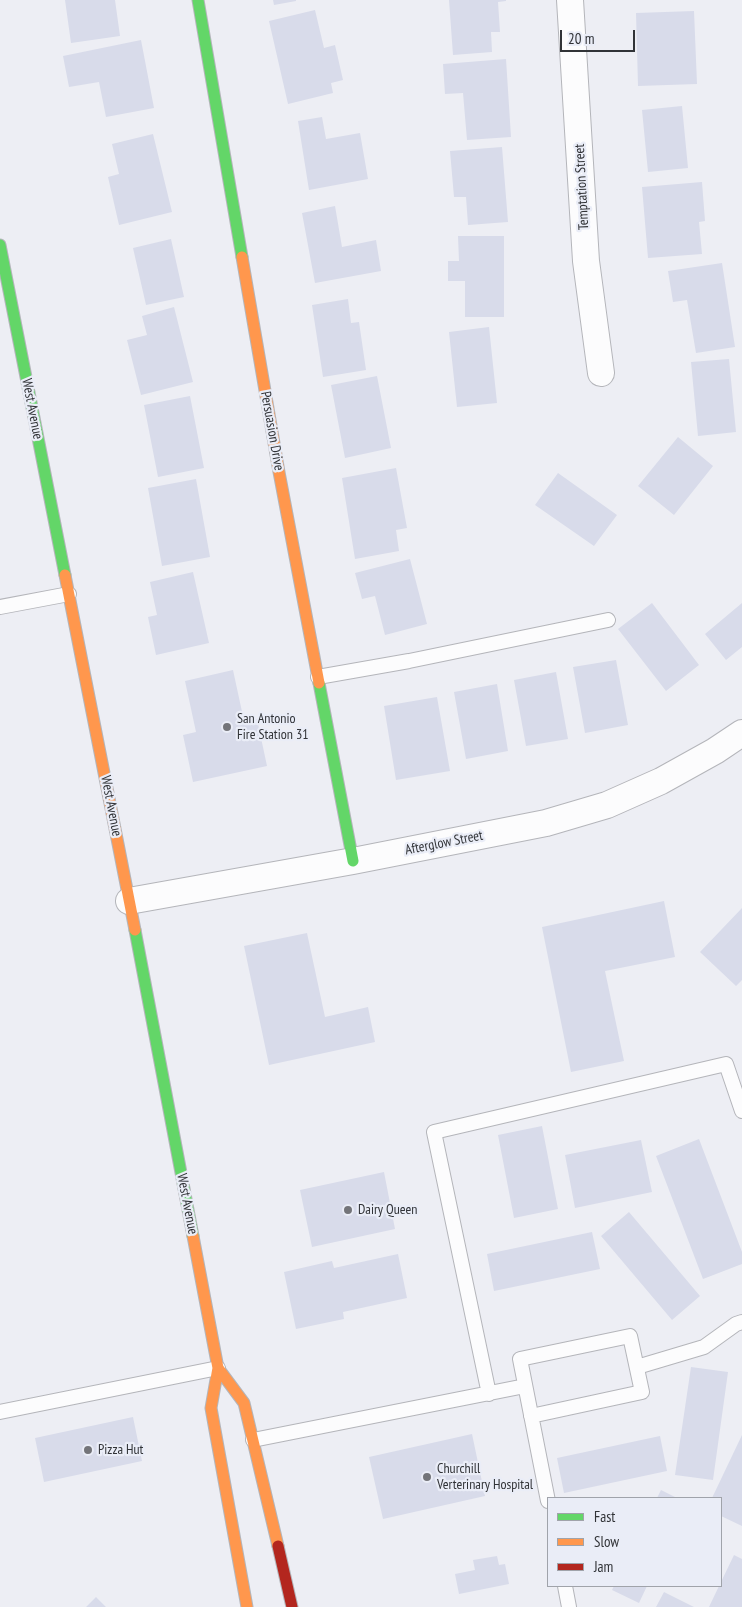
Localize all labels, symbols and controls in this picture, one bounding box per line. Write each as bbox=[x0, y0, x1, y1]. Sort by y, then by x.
scale bar bbox=[562, 20, 637, 52]
text: 20 m bbox=[568, 29, 594, 48]
street label: Temptation Street bbox=[571, 143, 593, 231]
street label: West Avenue bbox=[18, 377, 46, 441]
street label: Persuasion Drive bbox=[257, 390, 287, 472]
place label: San Antonio Fire Station 31 bbox=[237, 711, 308, 744]
marker: San Antonio Fire Station 31 bbox=[221, 721, 233, 733]
street label: West Avenue bbox=[97, 774, 125, 838]
street label: Afterglow Street bbox=[404, 827, 484, 859]
street label: West Avenue bbox=[173, 1172, 201, 1236]
place label: Dairy Queen bbox=[358, 1202, 417, 1218]
marker: Dairy Queen bbox=[342, 1204, 354, 1216]
place label: Pizza Hut bbox=[98, 1442, 143, 1458]
marker: Pizza Hut bbox=[82, 1444, 94, 1456]
place label: Churchill Verterinary Hospital bbox=[437, 1461, 533, 1494]
marker: Churchill Verterinary Hospital bbox=[421, 1471, 433, 1483]
legend bbox=[547, 1497, 722, 1587]
text: Fast bbox=[594, 1507, 615, 1526]
text: Slow bbox=[594, 1532, 619, 1551]
text: Jam bbox=[594, 1557, 613, 1576]

